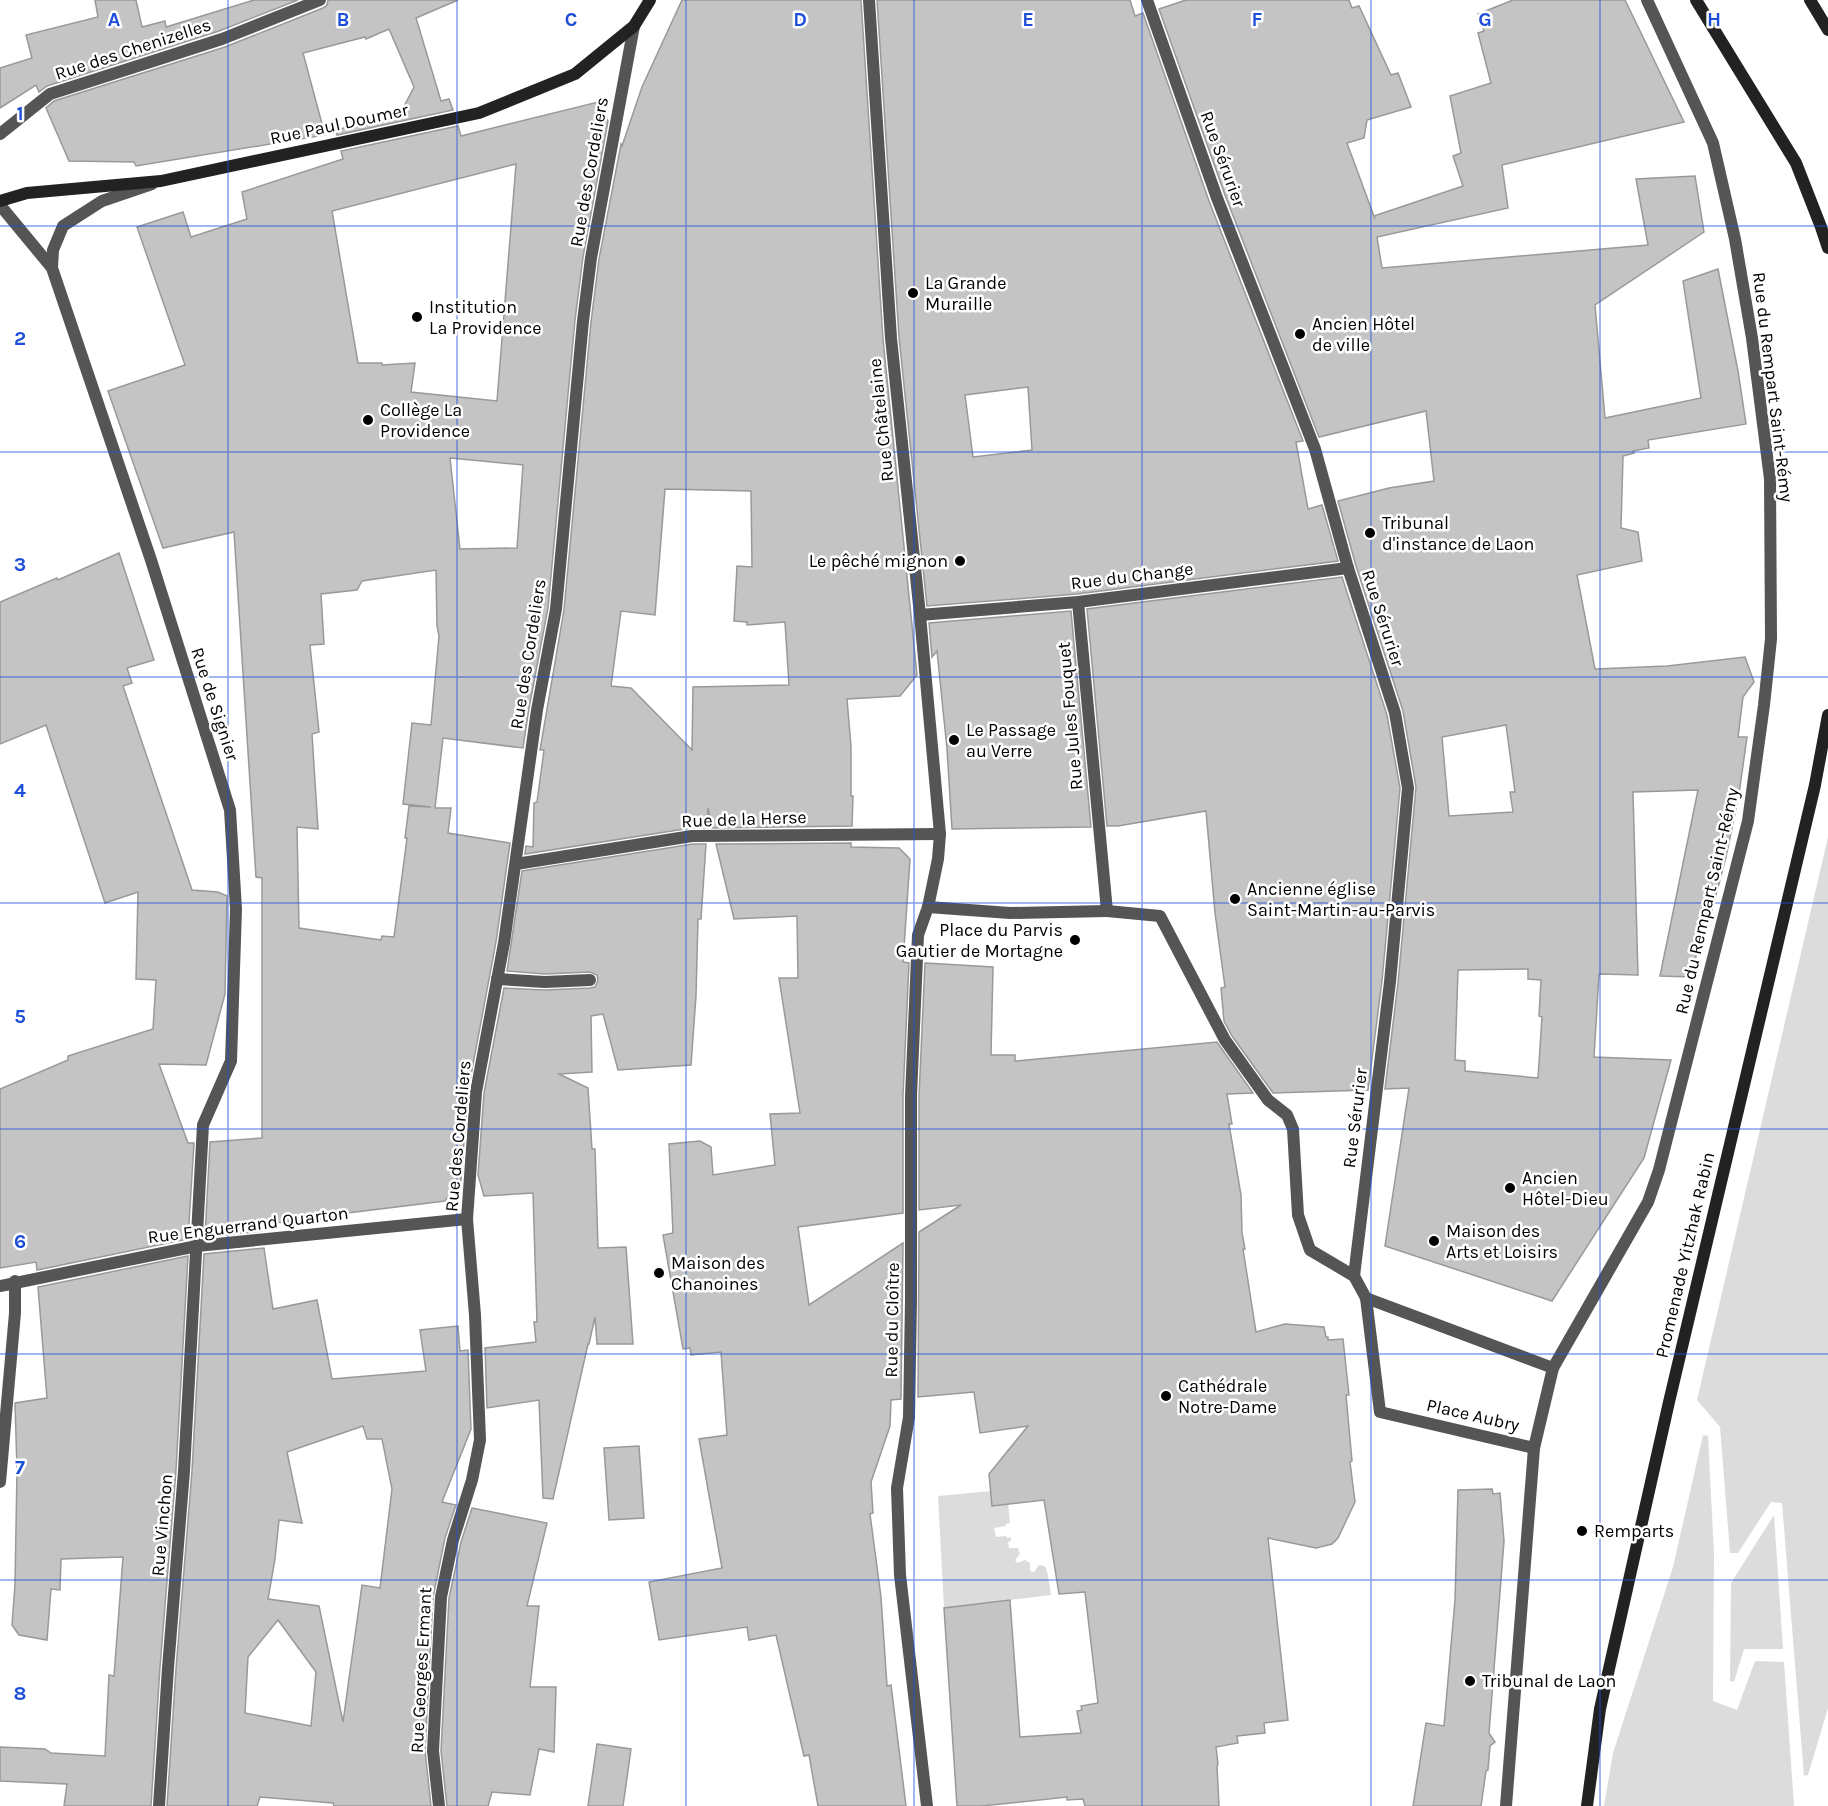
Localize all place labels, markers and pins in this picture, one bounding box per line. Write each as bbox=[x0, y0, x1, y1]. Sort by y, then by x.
place label: La Grande Muraille bbox=[925, 272, 1006, 315]
marker: La Grande Muraille bbox=[906, 286, 920, 300]
place label: Institution La Providence bbox=[429, 296, 542, 339]
marker: Institution La Providence bbox=[410, 310, 424, 324]
place label: Ancien Hôtel de ville bbox=[1312, 313, 1415, 356]
marker: Ancien Hôtel de ville bbox=[1293, 327, 1307, 341]
place label: Collège La Providence bbox=[380, 399, 470, 442]
marker: Collège La Providence bbox=[361, 413, 375, 427]
place label: Tribunal d'instance de Laon bbox=[1382, 512, 1534, 555]
marker: Tribunal d'instance de Laon bbox=[1363, 526, 1377, 540]
place label: Le pêché mignon bbox=[809, 550, 948, 572]
marker: Le pêché mignon bbox=[953, 554, 967, 568]
place label: Le Passage au Verre bbox=[966, 719, 1056, 762]
marker: Le Passage au Verre bbox=[947, 733, 961, 747]
place label: Ancienne église Saint-Martin-au-Parvis bbox=[1247, 878, 1435, 921]
marker: Ancienne église Saint-Martin-au-Parvis bbox=[1228, 892, 1242, 906]
place label: Place du Parvis Gautier de Mortagne bbox=[896, 919, 1063, 962]
marker: Place du Parvis Gautier de Mortagne bbox=[1068, 933, 1082, 947]
place label: Ancien Hôtel-Dieu bbox=[1522, 1167, 1609, 1210]
marker: Ancien Hôtel-Dieu bbox=[1503, 1181, 1517, 1195]
place label: Maison des Arts et Loisirs bbox=[1446, 1220, 1558, 1263]
marker: Maison des Arts et Loisirs bbox=[1427, 1234, 1441, 1248]
place label: Maison des Chanoines bbox=[671, 1252, 765, 1295]
marker: Maison des Chanoines bbox=[652, 1266, 666, 1280]
place label: Cathédrale Notre-Dame bbox=[1178, 1375, 1277, 1418]
marker: Cathédrale Notre-Dame bbox=[1159, 1389, 1173, 1403]
place label: Remparts bbox=[1594, 1520, 1674, 1542]
marker: Remparts bbox=[1575, 1524, 1589, 1538]
place label: Tribunal de Laon bbox=[1482, 1670, 1616, 1692]
marker: Tribunal de Laon bbox=[1463, 1674, 1477, 1688]

